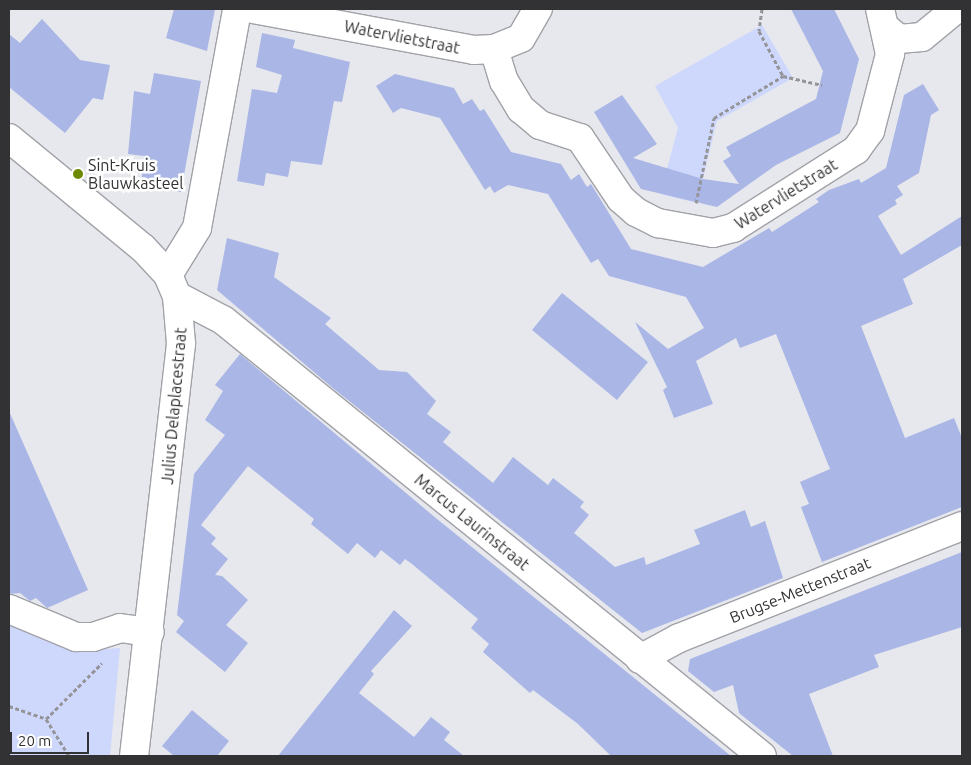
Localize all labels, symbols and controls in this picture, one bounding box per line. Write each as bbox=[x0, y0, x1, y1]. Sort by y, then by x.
street label: Watervlietstraat bbox=[343, 16, 461, 58]
place label: Sint-Kruis Blauwkasteel bbox=[88, 155, 183, 193]
street label: Watervlietstraat bbox=[731, 155, 841, 233]
marker: Sint-Kruis Blauwkasteel bbox=[72, 168, 84, 180]
street label: Julius Delaplacestraat bbox=[158, 327, 190, 485]
street label: Marcus Laurinstraat bbox=[411, 470, 533, 574]
street label: Brugse-Mettenstraat bbox=[727, 553, 873, 627]
scale bar bbox=[12, 722, 91, 754]
text: 20 m bbox=[18, 732, 51, 749]

